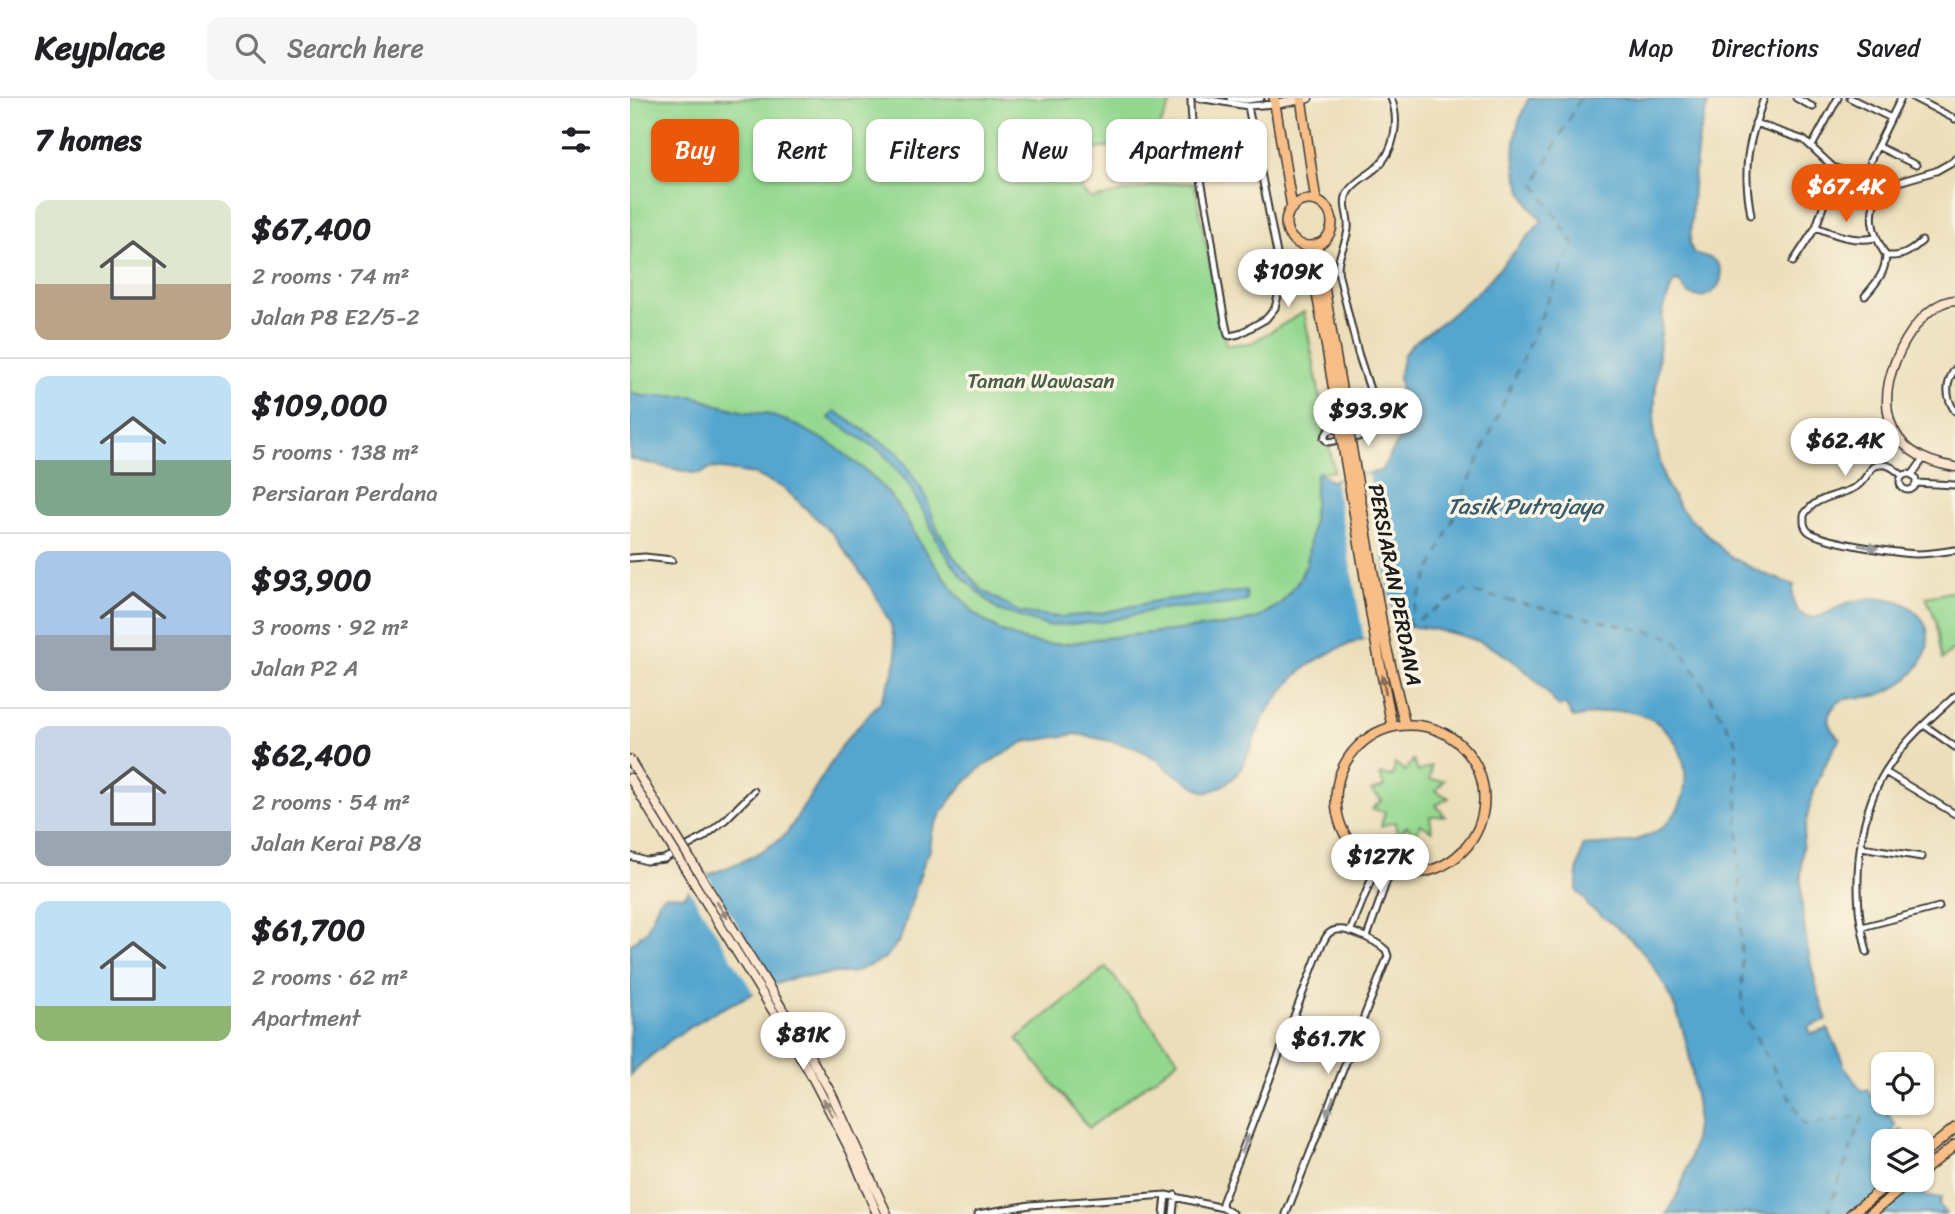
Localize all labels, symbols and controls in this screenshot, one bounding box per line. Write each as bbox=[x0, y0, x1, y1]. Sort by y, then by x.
search box bbox=[207, 17, 697, 80]
text: Keyplace bbox=[35, 19, 165, 77]
text: Search here bbox=[287, 25, 424, 71]
text: Map bbox=[1629, 27, 1673, 69]
text: Directions bbox=[1711, 27, 1819, 69]
text: Saved bbox=[1857, 27, 1920, 69]
icon: search bbox=[231, 29, 269, 67]
text: 7 homes bbox=[35, 113, 142, 167]
chip: Buy bbox=[651, 119, 739, 182]
chip: Rent bbox=[753, 119, 852, 182]
chip: Filters bbox=[866, 119, 984, 182]
chip: New bbox=[998, 119, 1092, 182]
chip: Apartment bbox=[1106, 119, 1267, 182]
icon: filters bbox=[557, 121, 595, 159]
pin: $67.4K bbox=[1789, 164, 1903, 224]
text: $67.4K bbox=[1808, 166, 1884, 207]
text: $67,400 bbox=[252, 202, 371, 256]
icon: home bbox=[91, 228, 175, 312]
pin: $109K bbox=[1239, 250, 1337, 309]
text: $109K bbox=[1254, 251, 1322, 292]
text: 2 rooms · 74 m² bbox=[252, 256, 409, 297]
text: Jalan P8 E2/5-2 bbox=[252, 297, 420, 338]
park label: Taman Wawasan bbox=[967, 362, 1115, 400]
text: $109,000 bbox=[252, 378, 387, 432]
pin: $93.9K bbox=[1311, 388, 1425, 448]
text: $93.9K bbox=[1329, 390, 1407, 431]
icon: home bbox=[91, 404, 175, 488]
pin: $62.4K bbox=[1788, 418, 1902, 478]
text: $62.4K bbox=[1806, 420, 1884, 461]
text: 5 rooms · 138 m² bbox=[252, 432, 419, 473]
text: Persiaran Perdana bbox=[252, 473, 438, 514]
street label: PERSIARAN PERDANA bbox=[1357, 481, 1433, 689]
water label: Tasik Putrajaya bbox=[1447, 486, 1605, 527]
one-way arrow bbox=[1857, 542, 1879, 553]
text: $93,900 bbox=[252, 553, 372, 607]
icon: home bbox=[91, 579, 175, 663]
text: 3 rooms · 92 m² bbox=[252, 607, 409, 648]
text: Jalan P2 A bbox=[252, 648, 359, 689]
one-way arrow bbox=[1378, 674, 1389, 696]
text: $62,400 bbox=[252, 728, 371, 782]
icon: home bbox=[91, 754, 175, 838]
text: 2 rooms · 54 m² bbox=[252, 782, 410, 823]
text: Jalan Kerai P8/8 bbox=[252, 823, 422, 864]
pin: $127K bbox=[1331, 834, 1429, 894]
text: $127K bbox=[1347, 836, 1413, 877]
one-way arrow bbox=[715, 901, 728, 920]
text: $61,700 bbox=[252, 903, 365, 957]
icon: home bbox=[91, 929, 175, 1013]
text: 2 rooms · 62 m² bbox=[252, 957, 408, 998]
text: Apartment bbox=[252, 998, 361, 1039]
pin: $81K bbox=[762, 1012, 844, 1072]
text: $81K bbox=[776, 1014, 830, 1055]
pin: $61.7K bbox=[1271, 1016, 1385, 1076]
text: $61.7K bbox=[1292, 1018, 1364, 1059]
map controls bbox=[1871, 1052, 1934, 1192]
button: locate bbox=[1871, 1052, 1934, 1115]
one-way arrow bbox=[1324, 1096, 1335, 1117]
one-way arrow bbox=[822, 1098, 833, 1118]
button: layers bbox=[1871, 1129, 1934, 1192]
one-way arrow bbox=[1239, 1133, 1250, 1154]

